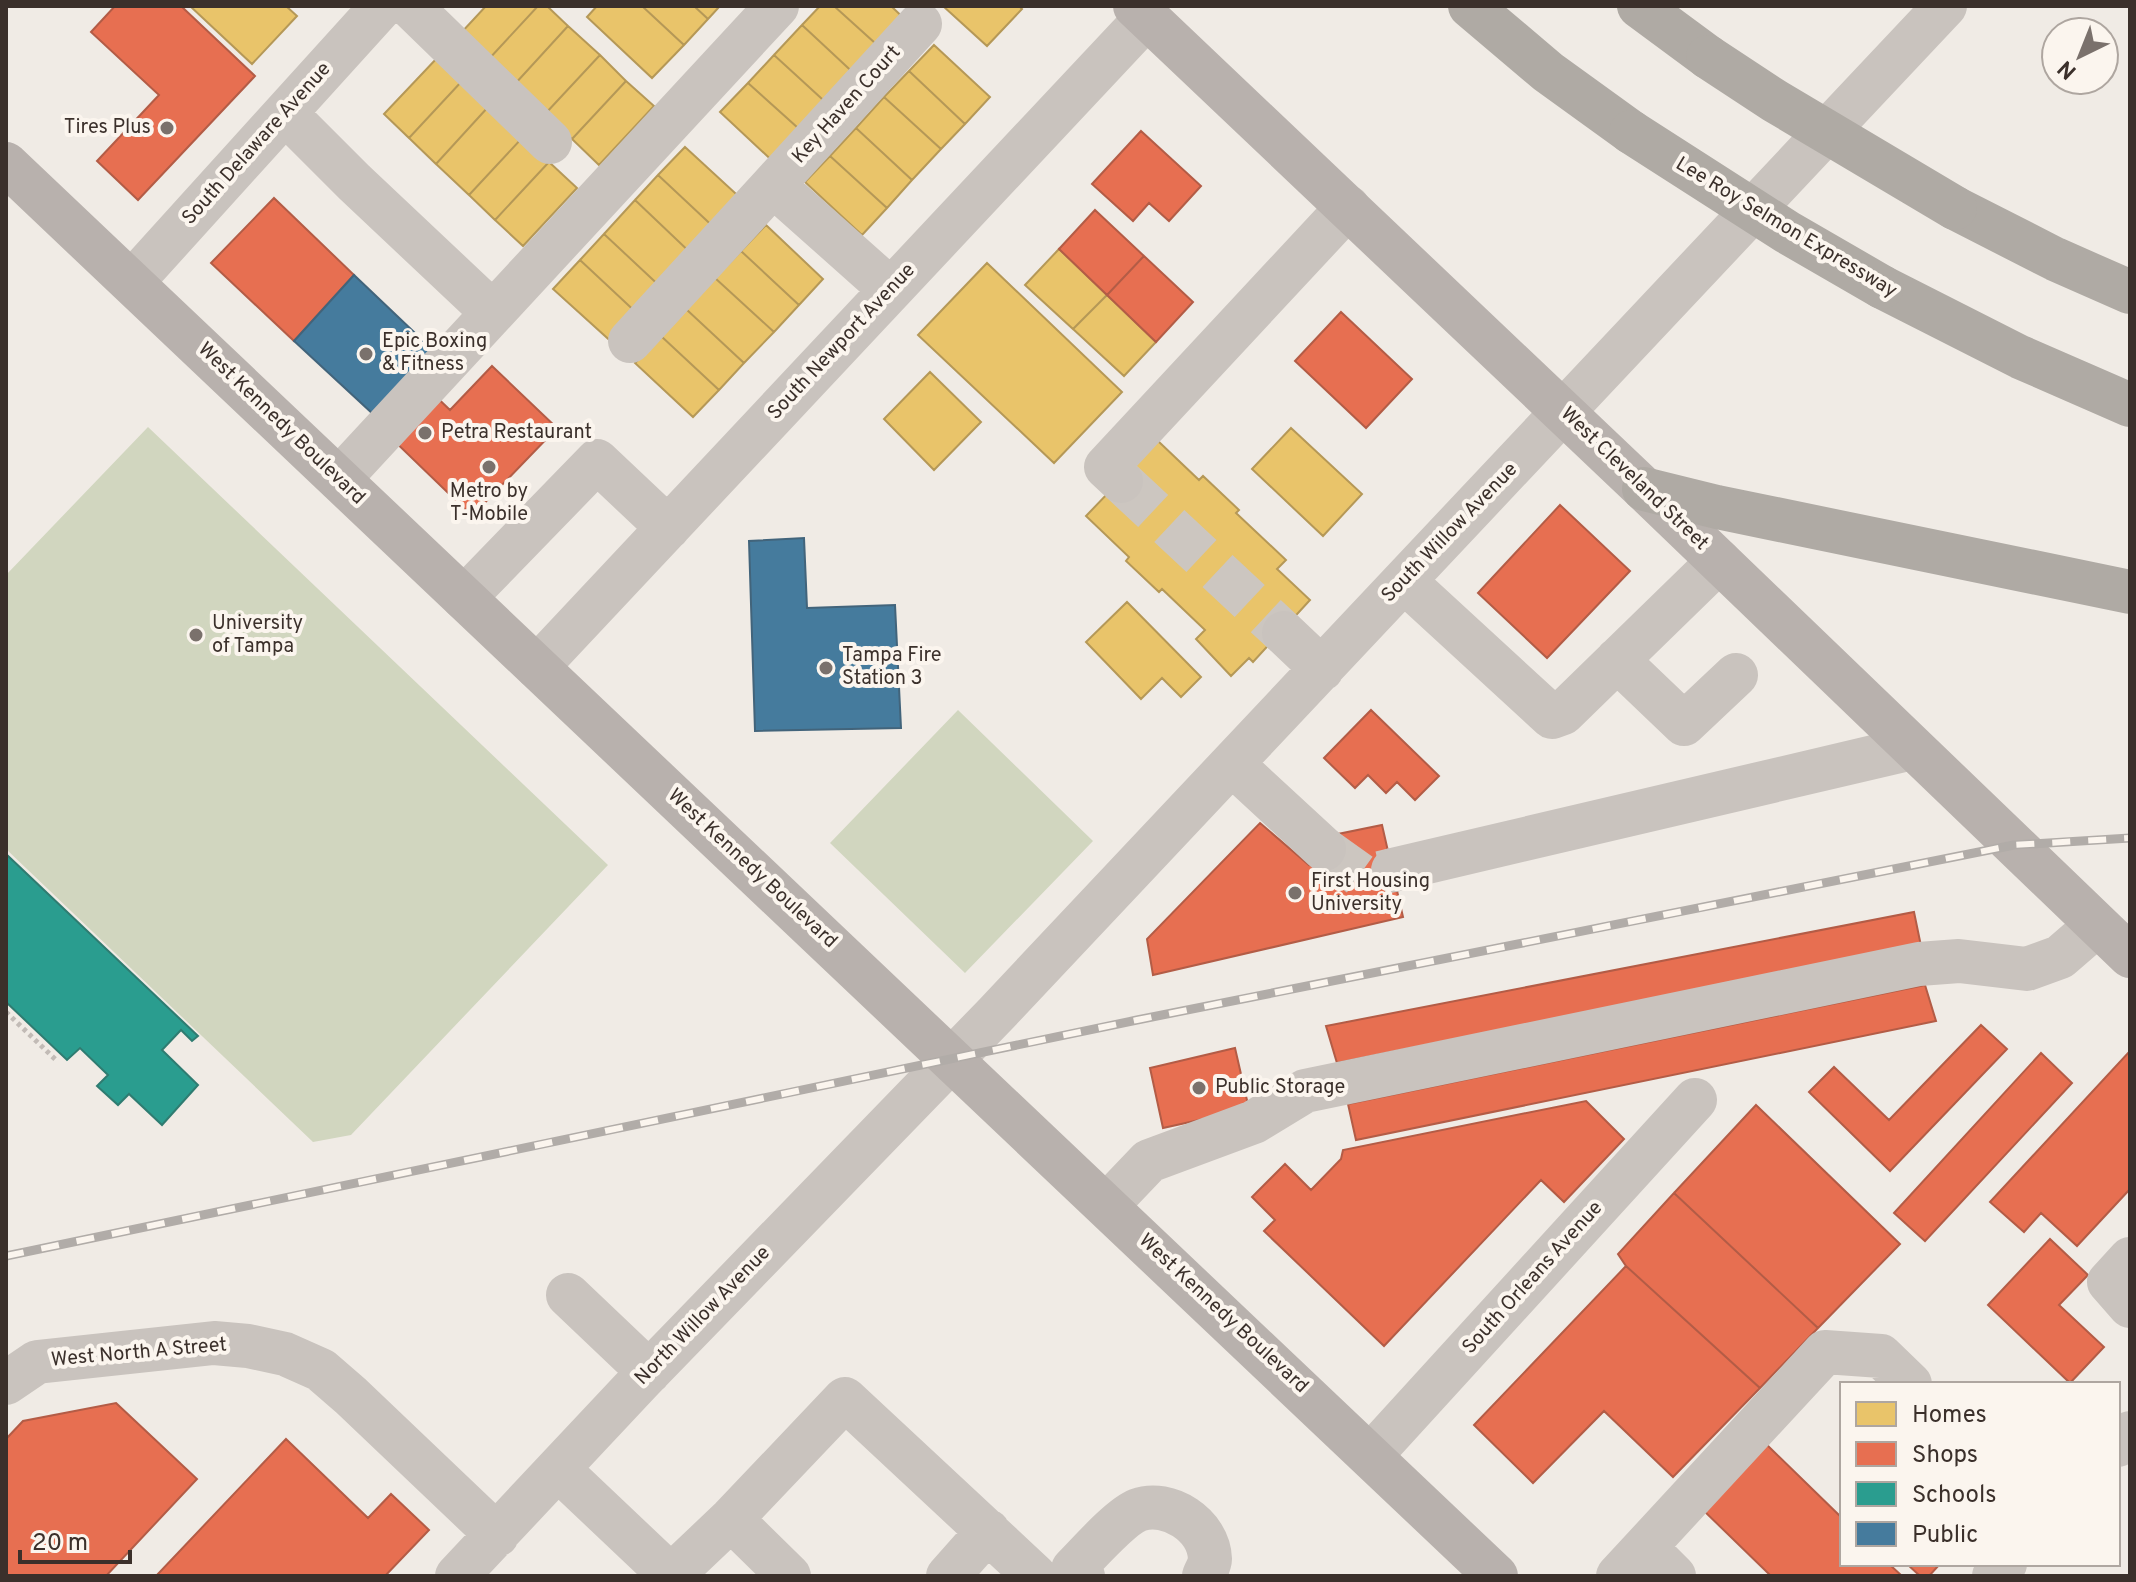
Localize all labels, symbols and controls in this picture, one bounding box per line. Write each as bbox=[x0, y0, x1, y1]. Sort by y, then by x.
north arrow bbox=[2040, 16, 2120, 96]
street label: Key Haven Court bbox=[787, 40, 907, 170]
text: N bbox=[2053, 54, 2083, 84]
street label: South Delaware Avenue bbox=[177, 57, 337, 231]
place label: Tires Plus bbox=[64, 115, 151, 141]
marker: Tires Plus bbox=[158, 119, 176, 137]
street label: Lee Roy Selmon Expressway bbox=[1670, 151, 1902, 305]
street label: South Newport Avenue bbox=[762, 258, 922, 426]
place label: Epic Boxing & Fitness bbox=[382, 329, 487, 378]
street label: West Kennedy Boulevard bbox=[192, 337, 370, 511]
marker: Epic Boxing & Fitness bbox=[357, 345, 375, 363]
street label: West Cleveland Street bbox=[1554, 401, 1714, 557]
place label: Petra Restaurant bbox=[441, 420, 592, 446]
marker: Petra Restaurant bbox=[416, 424, 434, 442]
street label: South Willow Avenue bbox=[1376, 457, 1524, 609]
marker: Metro by T-Mobile bbox=[480, 458, 498, 476]
place label: Metro by T-Mobile bbox=[450, 479, 528, 528]
place label: University of Tampa bbox=[212, 611, 303, 660]
marker: University of Tampa bbox=[187, 626, 205, 644]
place label: Tampa Fire Station 3 bbox=[842, 643, 942, 692]
marker: Tampa Fire Station 3 bbox=[817, 659, 835, 677]
street label: West Kennedy Boulevard bbox=[661, 783, 843, 955]
place label: First Housing University bbox=[1311, 869, 1430, 918]
marker: First Housing University bbox=[1286, 884, 1304, 902]
place label: Public Storage bbox=[1215, 1075, 1345, 1101]
marker: Public Storage bbox=[1190, 1079, 1208, 1097]
street label: South Orleans Avenue bbox=[1457, 1196, 1609, 1360]
street label: West Kennedy Boulevard bbox=[1132, 1228, 1314, 1400]
street label: North Willow Avenue bbox=[630, 1241, 776, 1391]
street label: West North A Street bbox=[50, 1332, 228, 1374]
legend bbox=[1840, 1382, 2120, 1566]
text: Homes bbox=[1912, 1401, 1987, 1431]
text: Shops bbox=[1912, 1441, 1978, 1471]
text: Schools bbox=[1912, 1481, 1997, 1511]
scale bar bbox=[20, 1514, 130, 1564]
text: Public bbox=[1912, 1521, 1978, 1551]
text: 20 m bbox=[32, 1529, 88, 1559]

